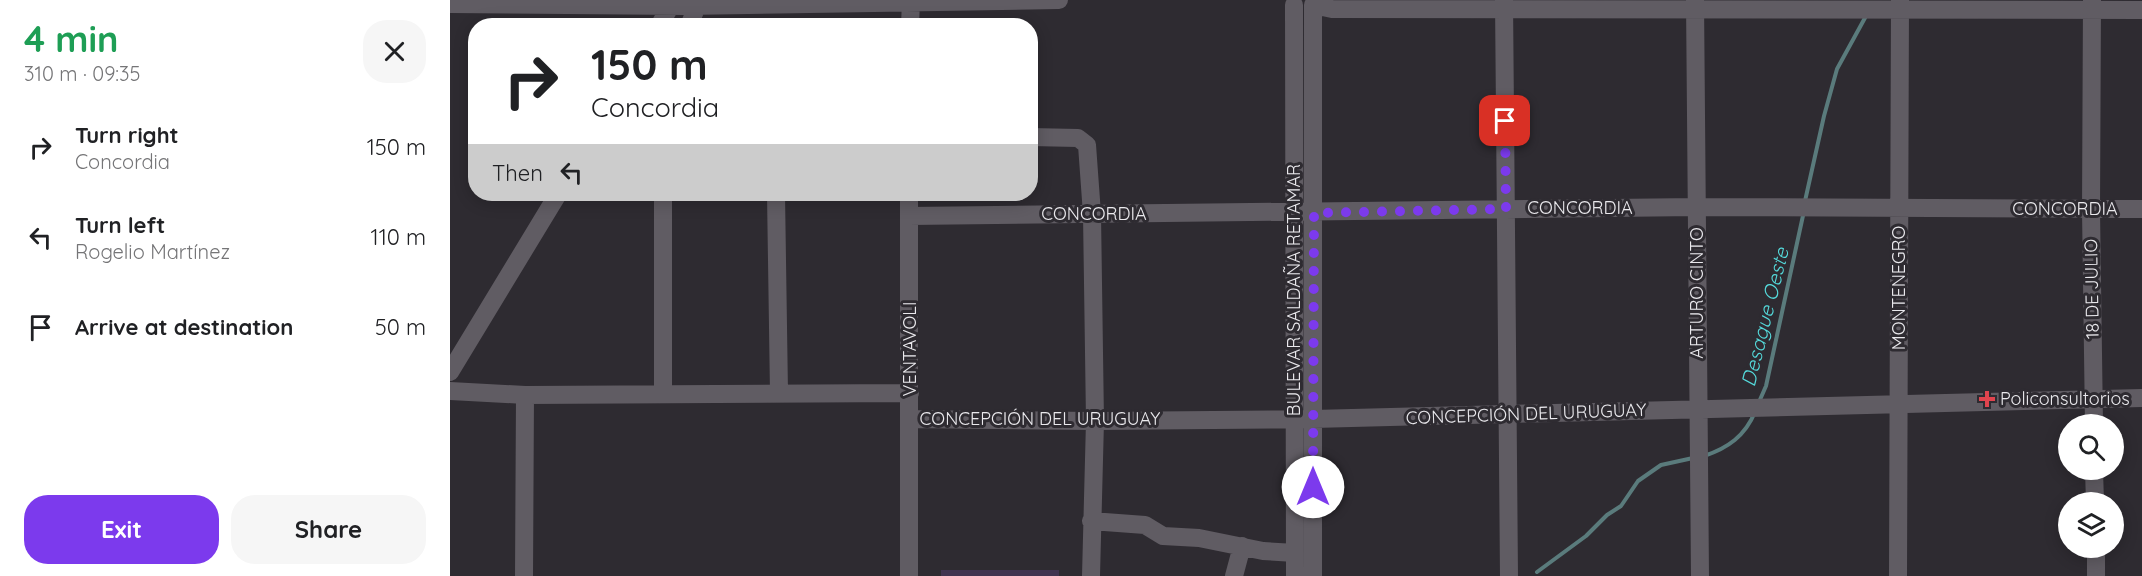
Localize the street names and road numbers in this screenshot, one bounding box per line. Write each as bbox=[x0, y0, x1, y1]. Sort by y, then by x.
street label: BULEVAR SALDAÑA RETAMAR bbox=[1282, 164, 1305, 416]
street label: CONCORDIA bbox=[1527, 196, 1633, 219]
street label: CONCORDIA bbox=[2012, 197, 2118, 220]
street label: CONCORDIA bbox=[1041, 202, 1147, 225]
street label: MONTENEGRO bbox=[1887, 226, 1910, 350]
street label: ARTURO CINTO bbox=[1685, 227, 1708, 359]
street label: 18 DE JULIO bbox=[2079, 239, 2104, 339]
street label: VENTAVOLI bbox=[898, 302, 921, 396]
street label: CONCEPCIÓN DEL URUGUAY bbox=[1405, 398, 1647, 429]
street label: CONCEPCIÓN DEL URUGUAY bbox=[920, 407, 1160, 430]

